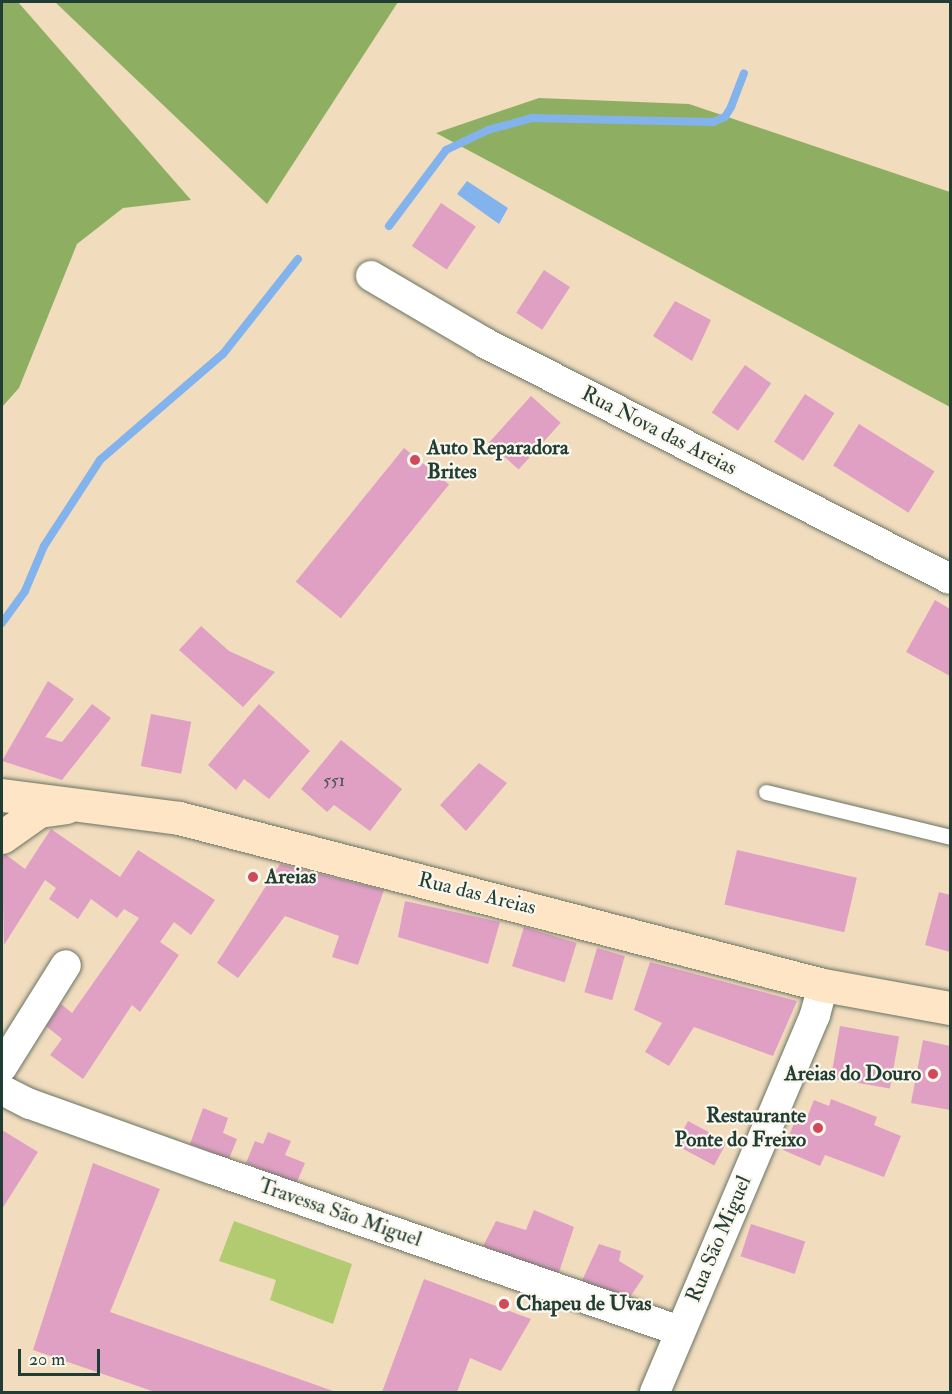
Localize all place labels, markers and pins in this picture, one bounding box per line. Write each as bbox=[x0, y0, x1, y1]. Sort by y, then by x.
place label: Auto Reparadora Brites bbox=[427, 435, 569, 485]
marker: Auto Reparadora Brites bbox=[408, 453, 422, 467]
place label: Areias bbox=[265, 864, 316, 890]
marker: Areias bbox=[246, 870, 260, 884]
place label: Areias do Douro bbox=[784, 1061, 921, 1087]
marker: Areias do Douro bbox=[926, 1067, 940, 1081]
place label: Restaurante Ponte do Freixo bbox=[675, 1103, 806, 1153]
marker: Restaurante Ponte do Freixo bbox=[811, 1121, 825, 1135]
place label: Chapeu de Uvas bbox=[516, 1291, 651, 1317]
marker: Chapeu de Uvas bbox=[497, 1297, 511, 1311]

